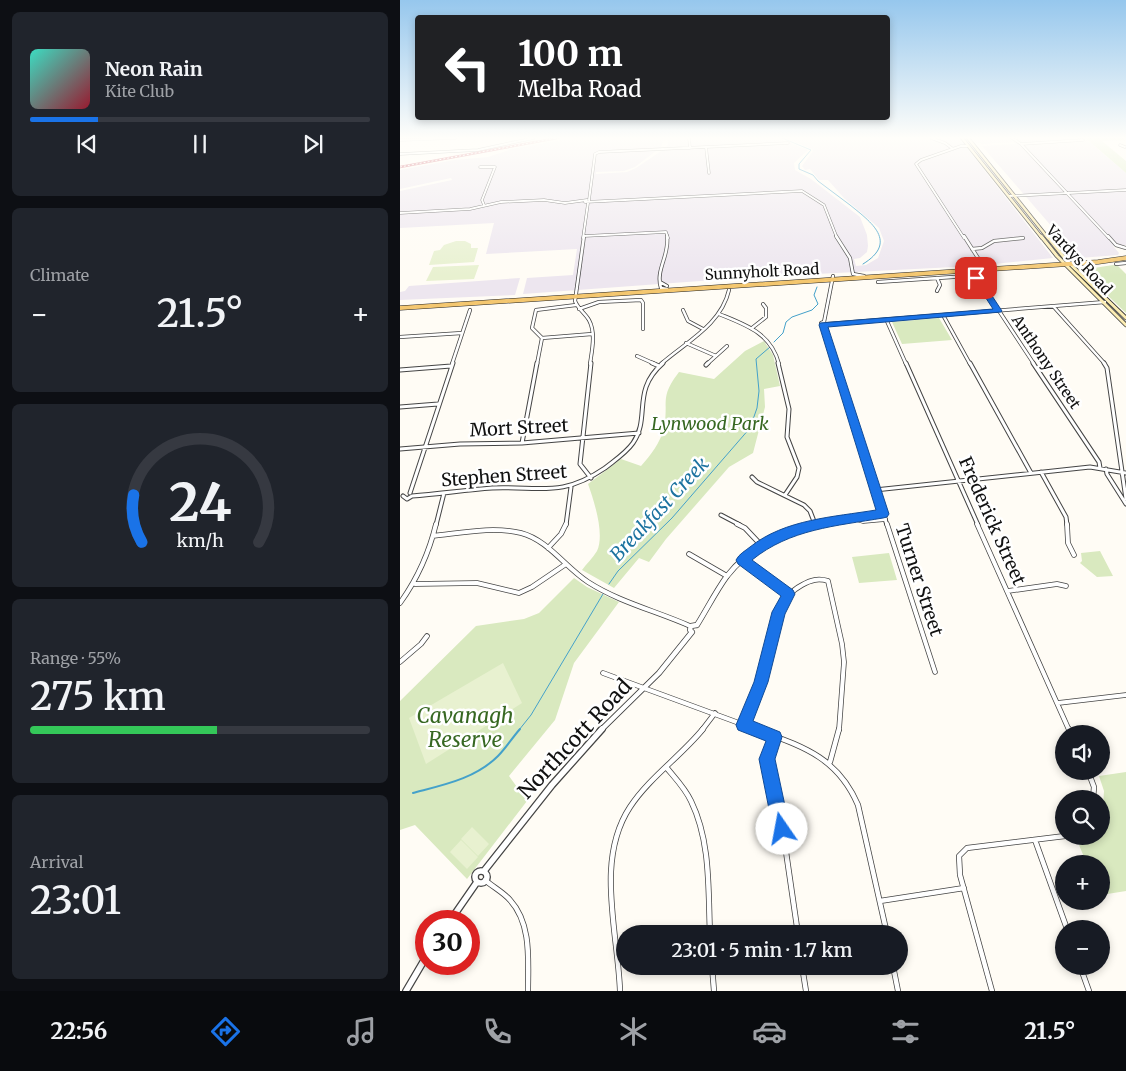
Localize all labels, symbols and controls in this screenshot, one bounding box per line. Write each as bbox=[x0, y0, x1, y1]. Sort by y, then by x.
text: 100 m bbox=[518, 32, 623, 76]
icon: left bbox=[435, 35, 500, 100]
text: Neon Rain bbox=[105, 57, 203, 81]
text: Melba Road bbox=[518, 75, 641, 103]
text: Kite Club bbox=[105, 81, 174, 101]
icon: previous bbox=[73, 130, 101, 158]
icon: pause bbox=[186, 130, 214, 158]
icon: next bbox=[299, 130, 327, 158]
street label: Vardys Road bbox=[1042, 220, 1116, 298]
pin bbox=[955, 257, 997, 299]
street label: Sunnyholt Road bbox=[704, 259, 820, 284]
icon: arrive bbox=[962, 264, 990, 292]
text: Climate bbox=[30, 265, 89, 285]
text: 21.5° bbox=[157, 290, 243, 337]
text: − bbox=[30, 296, 49, 332]
text: + bbox=[351, 296, 370, 332]
street label: Anthony Street bbox=[1007, 310, 1085, 413]
park label: Lynwood Park bbox=[651, 412, 769, 435]
street label: Mort Street bbox=[469, 413, 569, 442]
water label: Breakfast Creek bbox=[605, 451, 714, 566]
street label: Frederick Street bbox=[954, 453, 1031, 589]
street label: Stephen Street bbox=[440, 460, 568, 491]
text: 24 bbox=[169, 470, 231, 535]
street label: Turner Street bbox=[890, 521, 948, 639]
text: km/h bbox=[176, 529, 224, 552]
text: Range · 55% bbox=[30, 648, 121, 668]
text: 275 km bbox=[30, 673, 166, 720]
street label: Northcott Road bbox=[512, 673, 638, 804]
park label: Cavanagh Reserve bbox=[416, 702, 514, 753]
map controls bbox=[1055, 725, 1110, 975]
button: sound bbox=[1055, 725, 1110, 780]
button: search bbox=[1055, 790, 1110, 845]
position arrow bbox=[755, 802, 807, 854]
text: Arrival bbox=[30, 852, 83, 872]
button: + bbox=[1055, 855, 1110, 910]
text: 23:01 bbox=[30, 877, 121, 924]
speed limit sign: 30 bbox=[415, 910, 480, 975]
button: − bbox=[1055, 920, 1110, 975]
text: 23:01 · 5 min · 1.7 km bbox=[672, 938, 852, 962]
icon: directions bbox=[208, 1014, 243, 1049]
icon: music bbox=[344, 1014, 379, 1049]
icon: phone bbox=[480, 1014, 515, 1049]
icon: climate bbox=[616, 1014, 651, 1049]
icon: car bbox=[752, 1014, 787, 1049]
icon: filters bbox=[888, 1014, 923, 1049]
text: 22:56 bbox=[50, 1017, 107, 1045]
text: 21.5° bbox=[1024, 1017, 1076, 1045]

